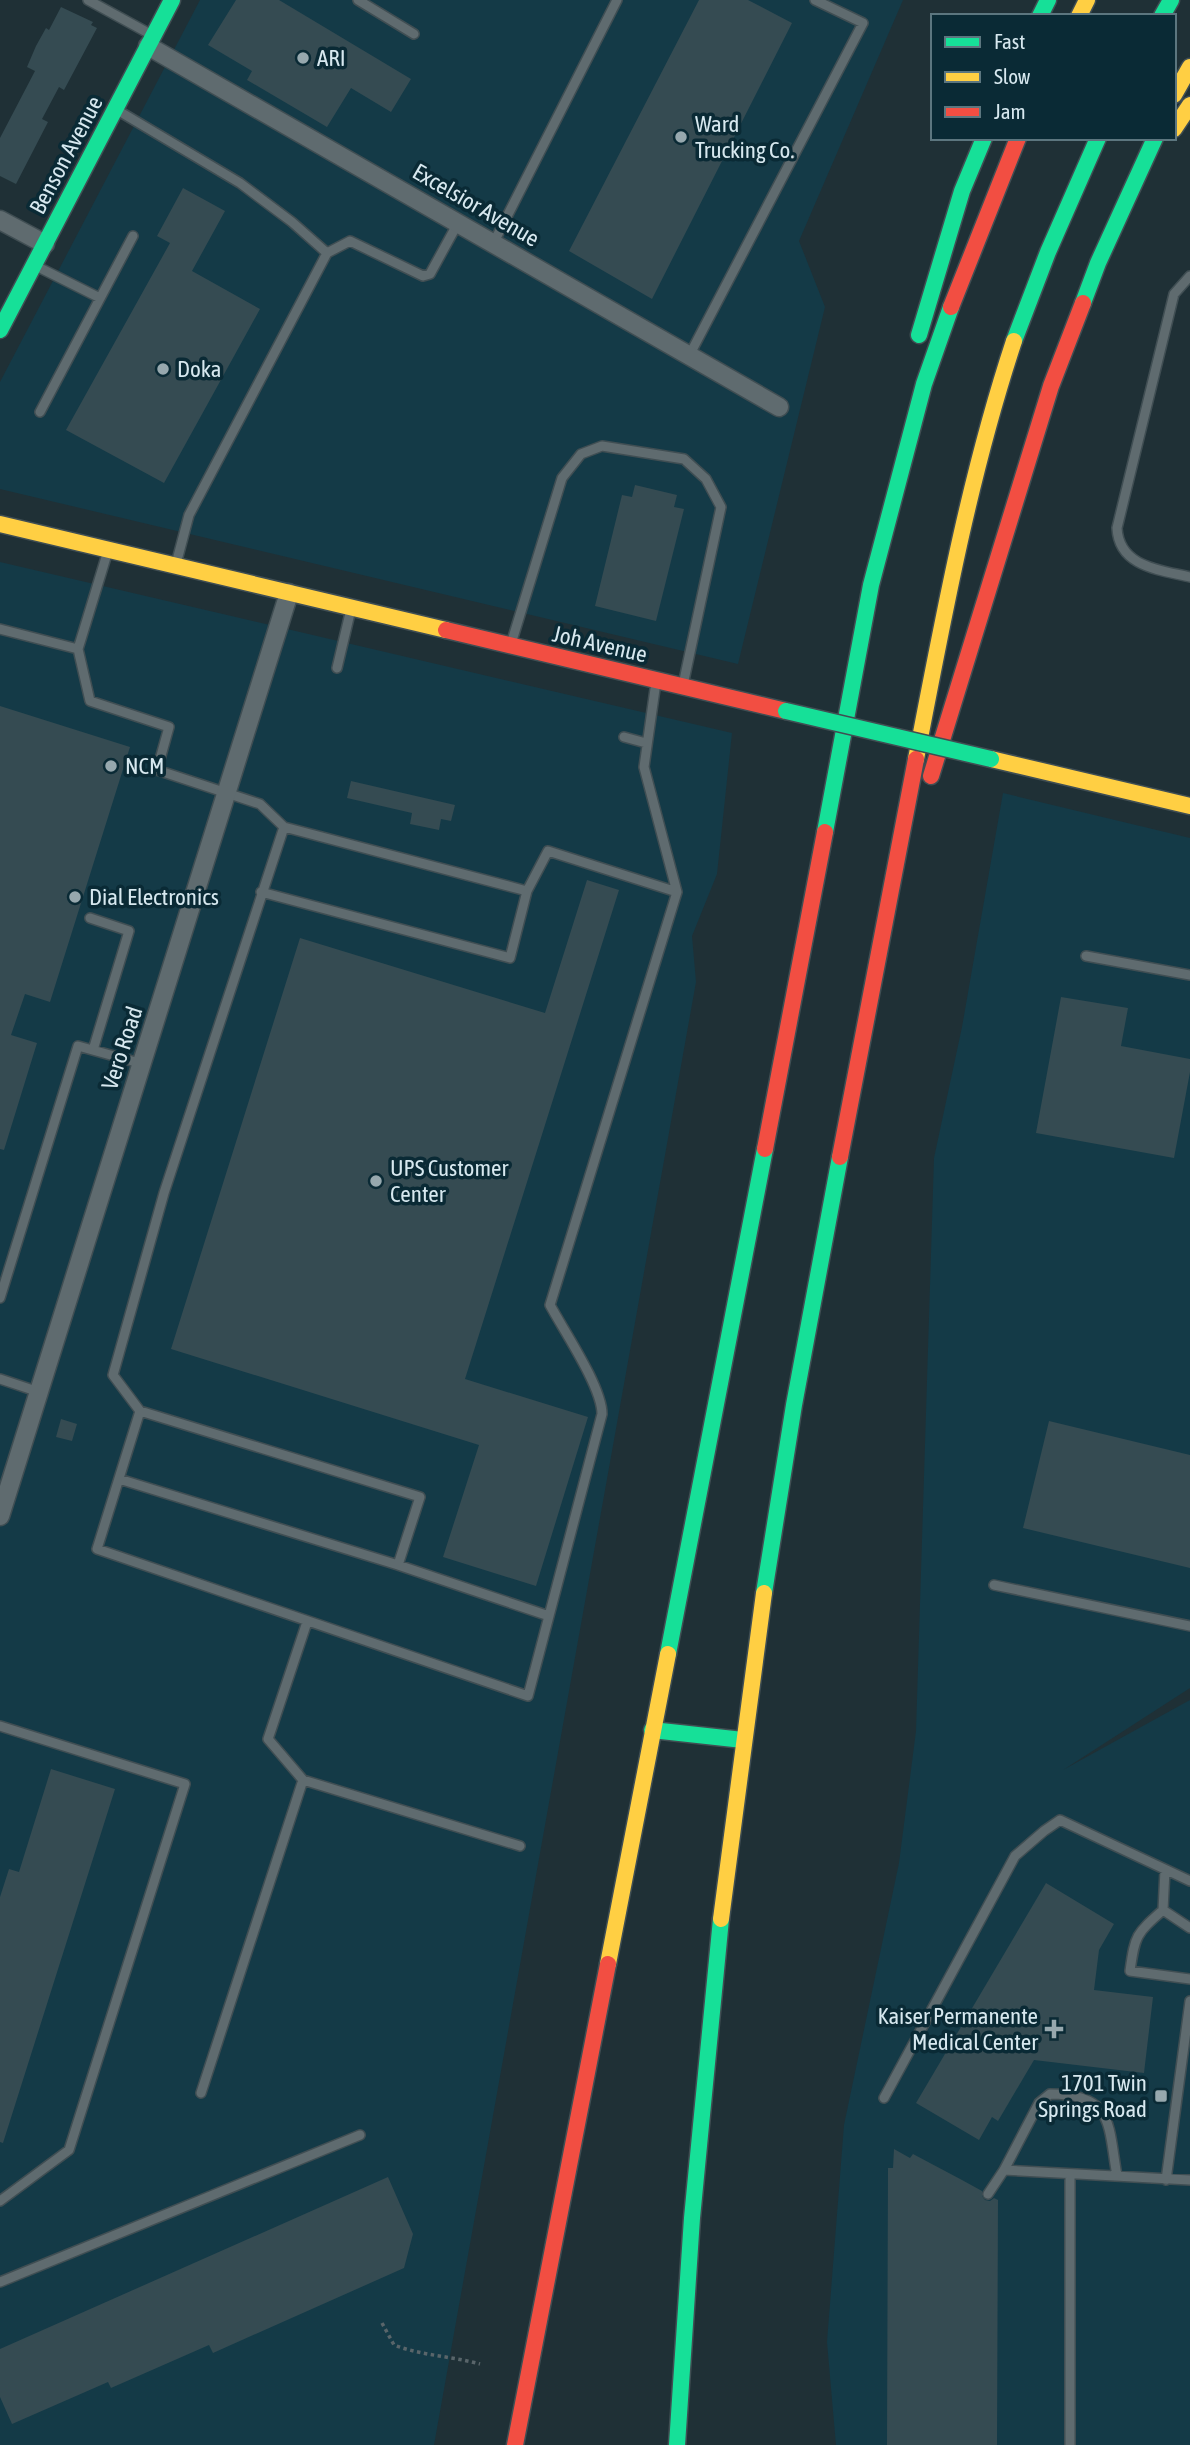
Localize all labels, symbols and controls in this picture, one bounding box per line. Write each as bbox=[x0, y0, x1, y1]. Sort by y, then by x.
legend bbox=[931, 14, 1176, 140]
text: Fast bbox=[994, 29, 1025, 53]
place label: ARI bbox=[317, 45, 346, 71]
marker: ARI bbox=[295, 50, 311, 66]
text: Slow bbox=[994, 64, 1031, 88]
street label: Benson Avenue bbox=[24, 92, 108, 218]
text: Jam bbox=[994, 99, 1026, 123]
place label: Ward Trucking Co. bbox=[695, 111, 794, 163]
marker: Ward Trucking Co. bbox=[673, 129, 689, 145]
street label: Excelsior Avenue bbox=[408, 158, 544, 252]
place label: Doka bbox=[177, 356, 222, 382]
marker: Doka bbox=[155, 361, 171, 377]
street label: Joh Avenue bbox=[550, 621, 650, 667]
place label: NCM bbox=[125, 753, 164, 779]
marker: NCM bbox=[103, 758, 119, 774]
place label: Dial Electronics bbox=[89, 884, 219, 910]
marker: Dial Electronics bbox=[67, 889, 83, 905]
street label: Vero Road bbox=[96, 1003, 148, 1093]
place label: UPS Customer Center bbox=[390, 1155, 509, 1207]
marker: UPS Customer Center bbox=[368, 1173, 384, 1189]
place label: Kaiser Permanente Medical Center bbox=[878, 2003, 1039, 2055]
marker: Kaiser Permanente Medical Center bbox=[1044, 2019, 1064, 2039]
place label: 1701 Twin Springs Road bbox=[1038, 2070, 1147, 2122]
marker: 1701 Twin Springs Road bbox=[1153, 2088, 1169, 2104]

